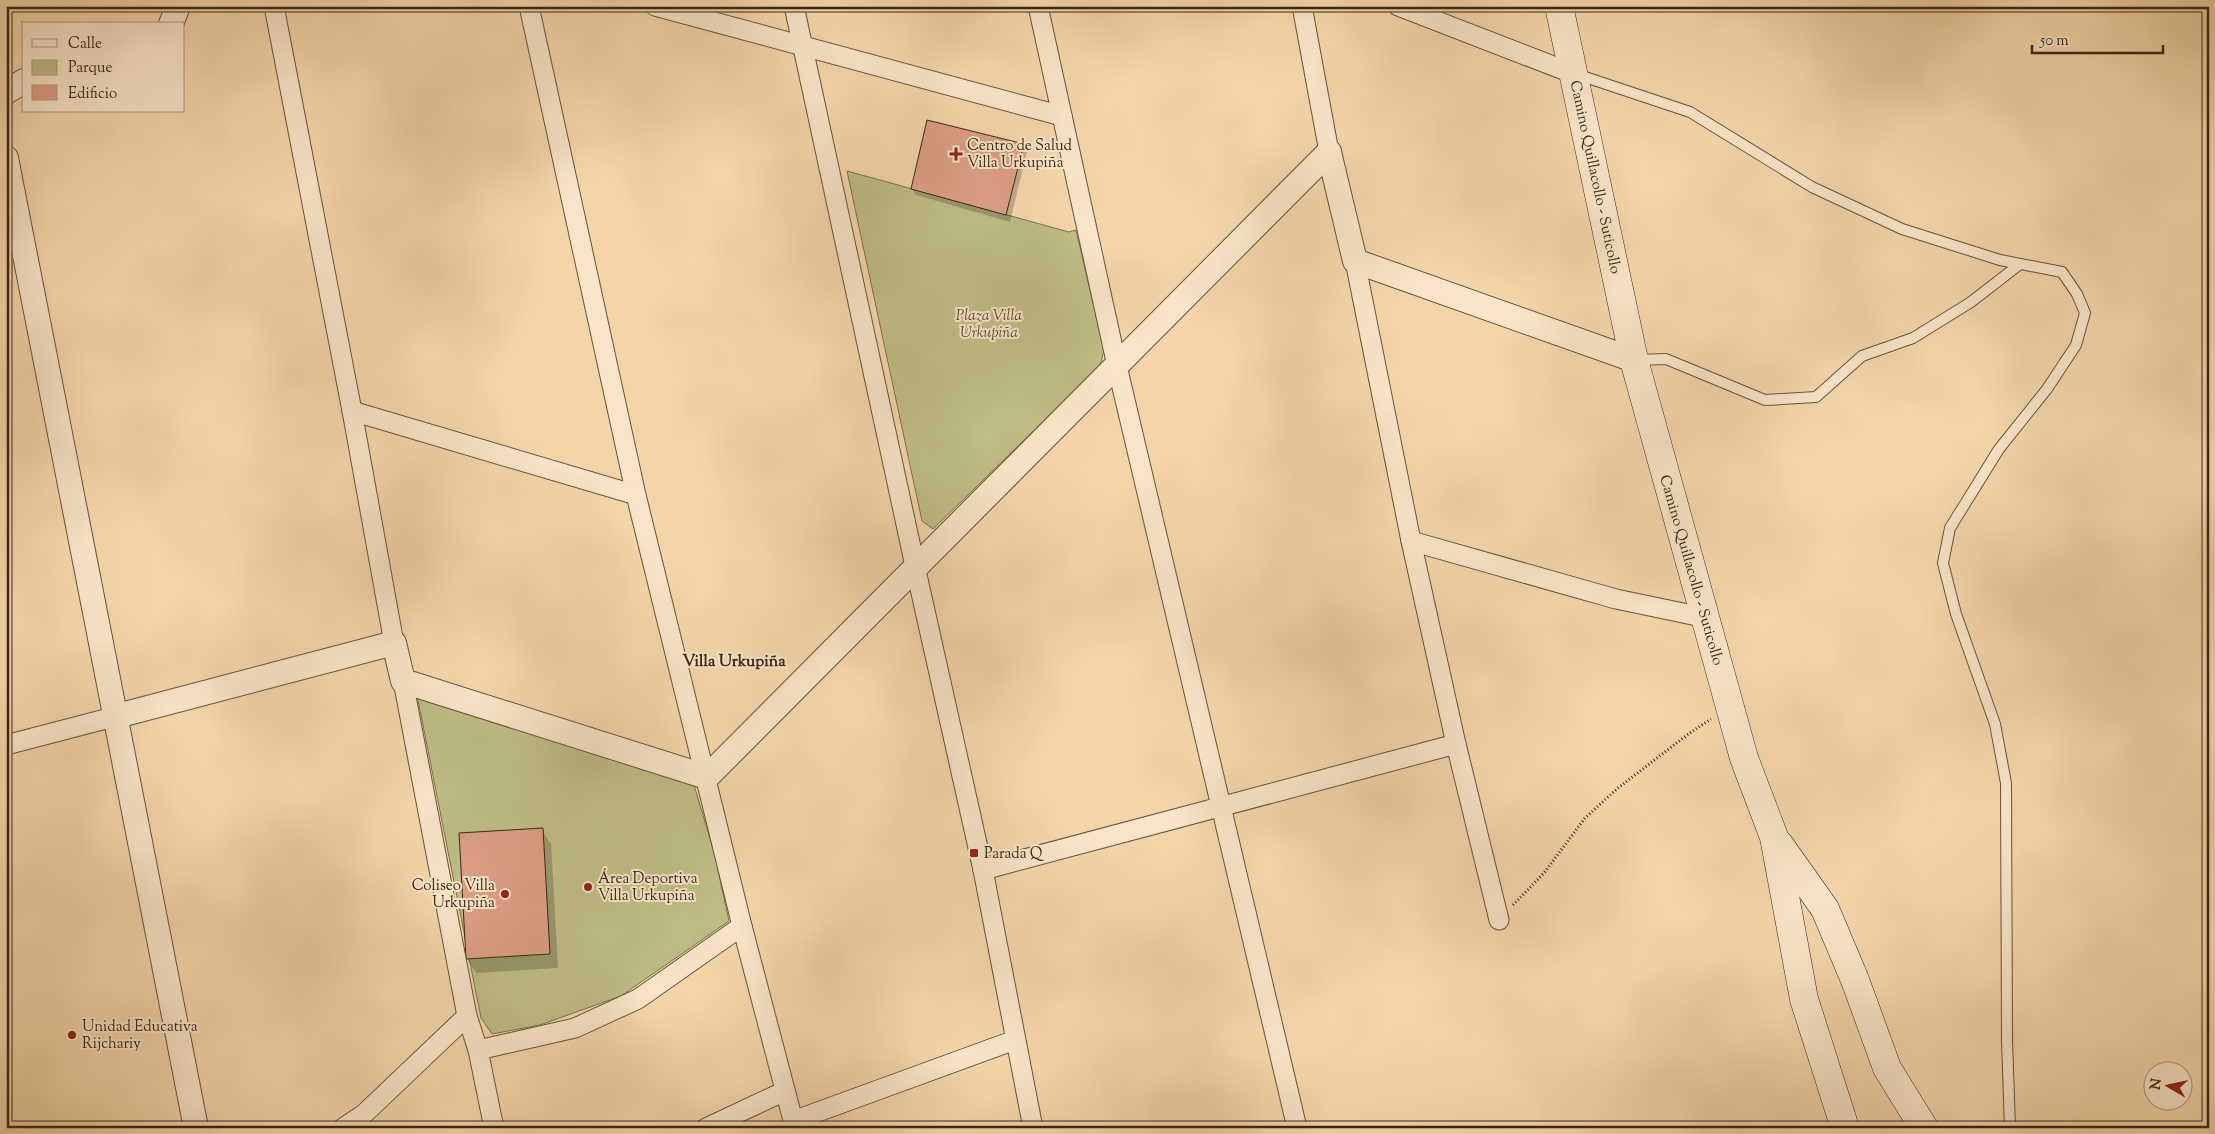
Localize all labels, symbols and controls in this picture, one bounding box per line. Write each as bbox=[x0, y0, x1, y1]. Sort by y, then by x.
legend bbox=[22, 22, 185, 112]
scale bar bbox=[2032, 22, 2164, 54]
text: 50 m bbox=[2039, 31, 2069, 52]
text: Calle bbox=[68, 34, 102, 55]
text: Parque bbox=[68, 58, 112, 79]
street label: Camino Quillacollo - Suticollo bbox=[1564, 79, 1625, 276]
text: Edificio bbox=[68, 84, 117, 105]
place label: Centro de Salud Villa Urkupiña bbox=[967, 136, 1073, 174]
marker: Centro de Salud Villa Urkupiña bbox=[949, 147, 963, 161]
park label: Plaza Villa Urkupiña bbox=[956, 306, 1022, 344]
street label: Camino Quillacollo - Suticollo bbox=[1653, 473, 1728, 668]
district label: Villa Urkupiña bbox=[682, 651, 786, 674]
place label: Parada Q bbox=[984, 844, 1045, 865]
marker: Parada Q bbox=[968, 847, 980, 859]
place label: Área Deportiva Villa Urkupiña bbox=[598, 868, 698, 907]
place label: Coliseo Villa Urkupiña bbox=[412, 876, 495, 914]
marker: Área Deportiva Villa Urkupiña bbox=[582, 881, 594, 893]
marker: Coliseo Villa Urkupiña bbox=[499, 888, 511, 900]
place label: Unidad Educativa Rijchariy bbox=[82, 1017, 198, 1055]
marker: Unidad Educativa Rijchariy bbox=[66, 1029, 78, 1041]
north arrow bbox=[2142, 1062, 2192, 1112]
text: N bbox=[2146, 1077, 2168, 1091]

